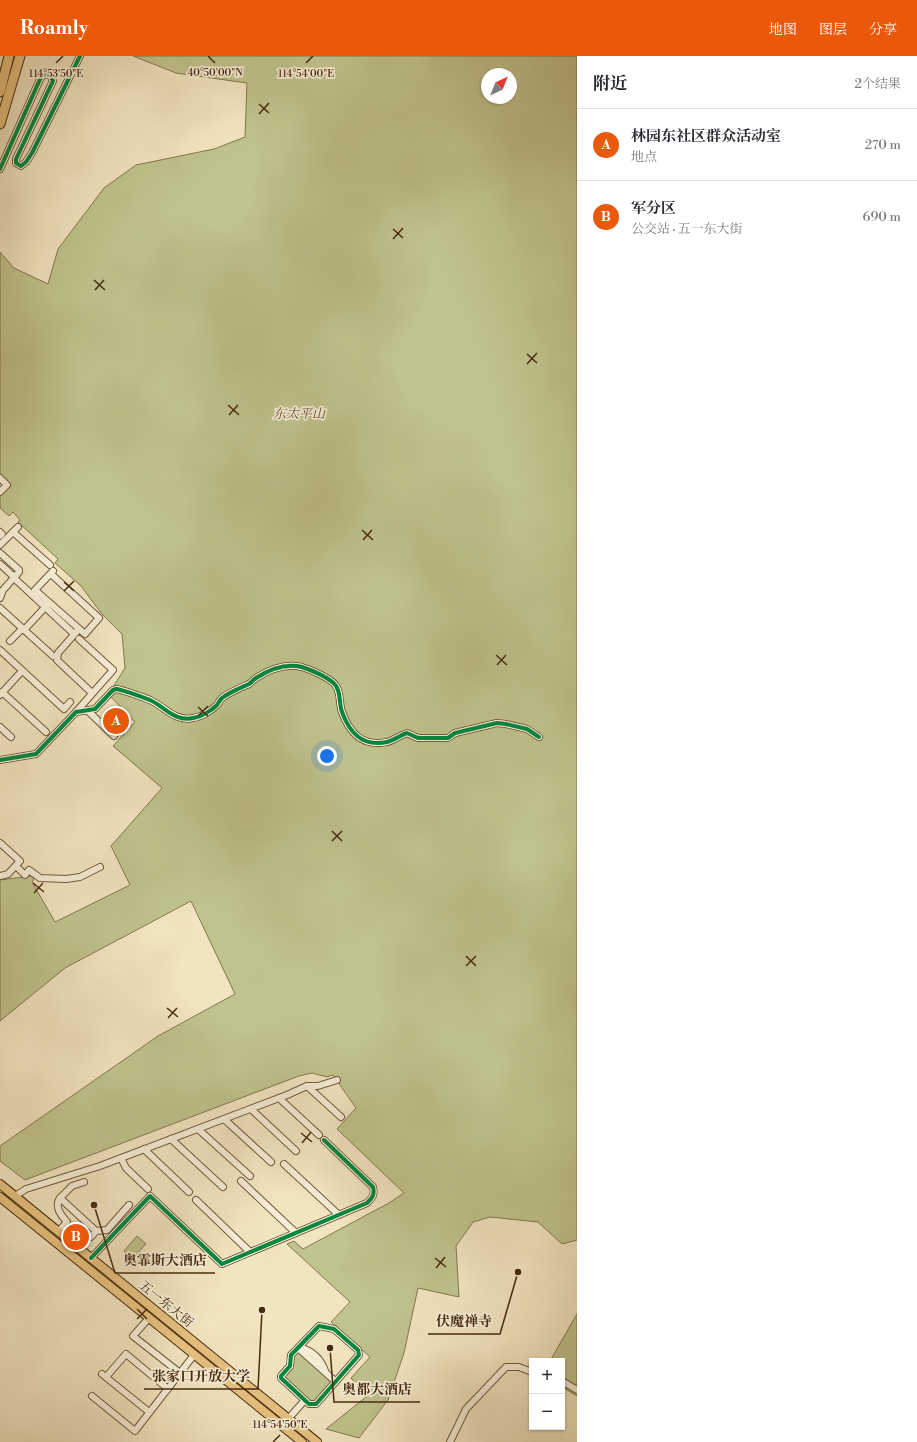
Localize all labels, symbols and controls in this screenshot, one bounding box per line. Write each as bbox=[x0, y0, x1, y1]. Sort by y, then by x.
text: Roamly bbox=[20, 16, 88, 40]
text: 地图 bbox=[769, 21, 797, 39]
text: 图层 bbox=[819, 21, 847, 39]
text: 分享 bbox=[869, 21, 897, 39]
text: 40°50'00"N bbox=[187, 67, 243, 79]
text: 114°53'50"E bbox=[29, 68, 83, 80]
text: 114°54'00"E bbox=[278, 68, 334, 80]
north arrow bbox=[481, 68, 517, 104]
text: 附近 bbox=[593, 73, 627, 95]
text: 2个结果 bbox=[855, 76, 901, 92]
text: 林园东社区群众活动室 bbox=[631, 127, 781, 146]
text: A bbox=[601, 137, 611, 153]
text: 270 m bbox=[865, 137, 901, 153]
text: 地点 bbox=[631, 149, 657, 165]
text: 军分区 bbox=[631, 199, 676, 218]
text: B bbox=[601, 209, 611, 225]
text: 690 m bbox=[863, 209, 901, 225]
text: 公交站 · 五一东大街 bbox=[631, 221, 743, 237]
park label: 东太平山 bbox=[273, 406, 326, 422]
pin: A bbox=[103, 706, 129, 736]
your location bbox=[317, 746, 337, 766]
pin: B bbox=[63, 1222, 89, 1252]
callout: 奥霏斯大酒店 bbox=[115, 1247, 215, 1273]
text: 奥霏斯大酒店 bbox=[123, 1252, 207, 1270]
street label: 五一东大街 bbox=[136, 1277, 196, 1331]
callout: 伏魔禅寺 bbox=[428, 1308, 500, 1334]
text: 伏魔禅寺 bbox=[436, 1313, 492, 1331]
map controls bbox=[529, 1358, 565, 1430]
button: + bbox=[529, 1358, 565, 1394]
callout: 张家口开放大学 bbox=[144, 1363, 258, 1389]
text: 张家口开放大学 bbox=[152, 1368, 250, 1386]
callout: 奥都大酒店 bbox=[334, 1376, 420, 1402]
text: 奥都大酒店 bbox=[342, 1381, 412, 1399]
button: − bbox=[529, 1394, 565, 1430]
text: 114°54'50"E bbox=[252, 1419, 308, 1431]

